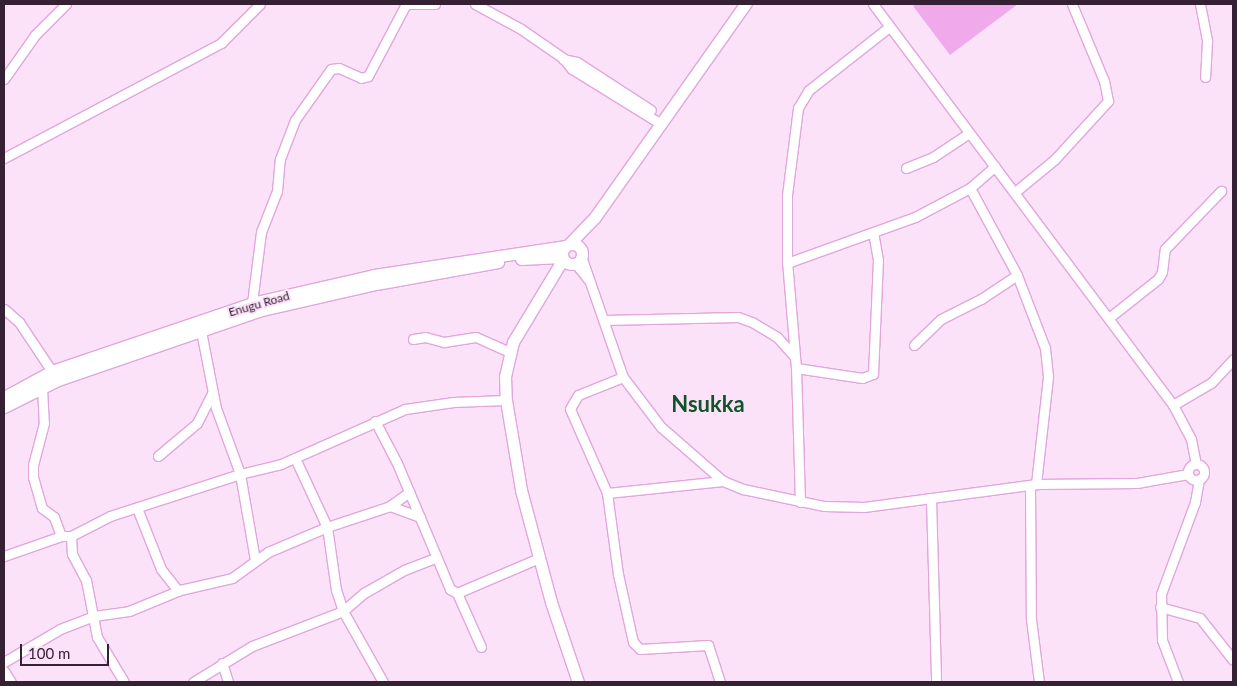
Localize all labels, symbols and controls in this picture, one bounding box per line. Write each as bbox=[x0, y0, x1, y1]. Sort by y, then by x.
street label: Enugu Road bbox=[227, 288, 291, 320]
district label: Nsukka bbox=[671, 391, 745, 417]
scale bar bbox=[22, 634, 111, 666]
text: 100 m bbox=[28, 644, 70, 662]

